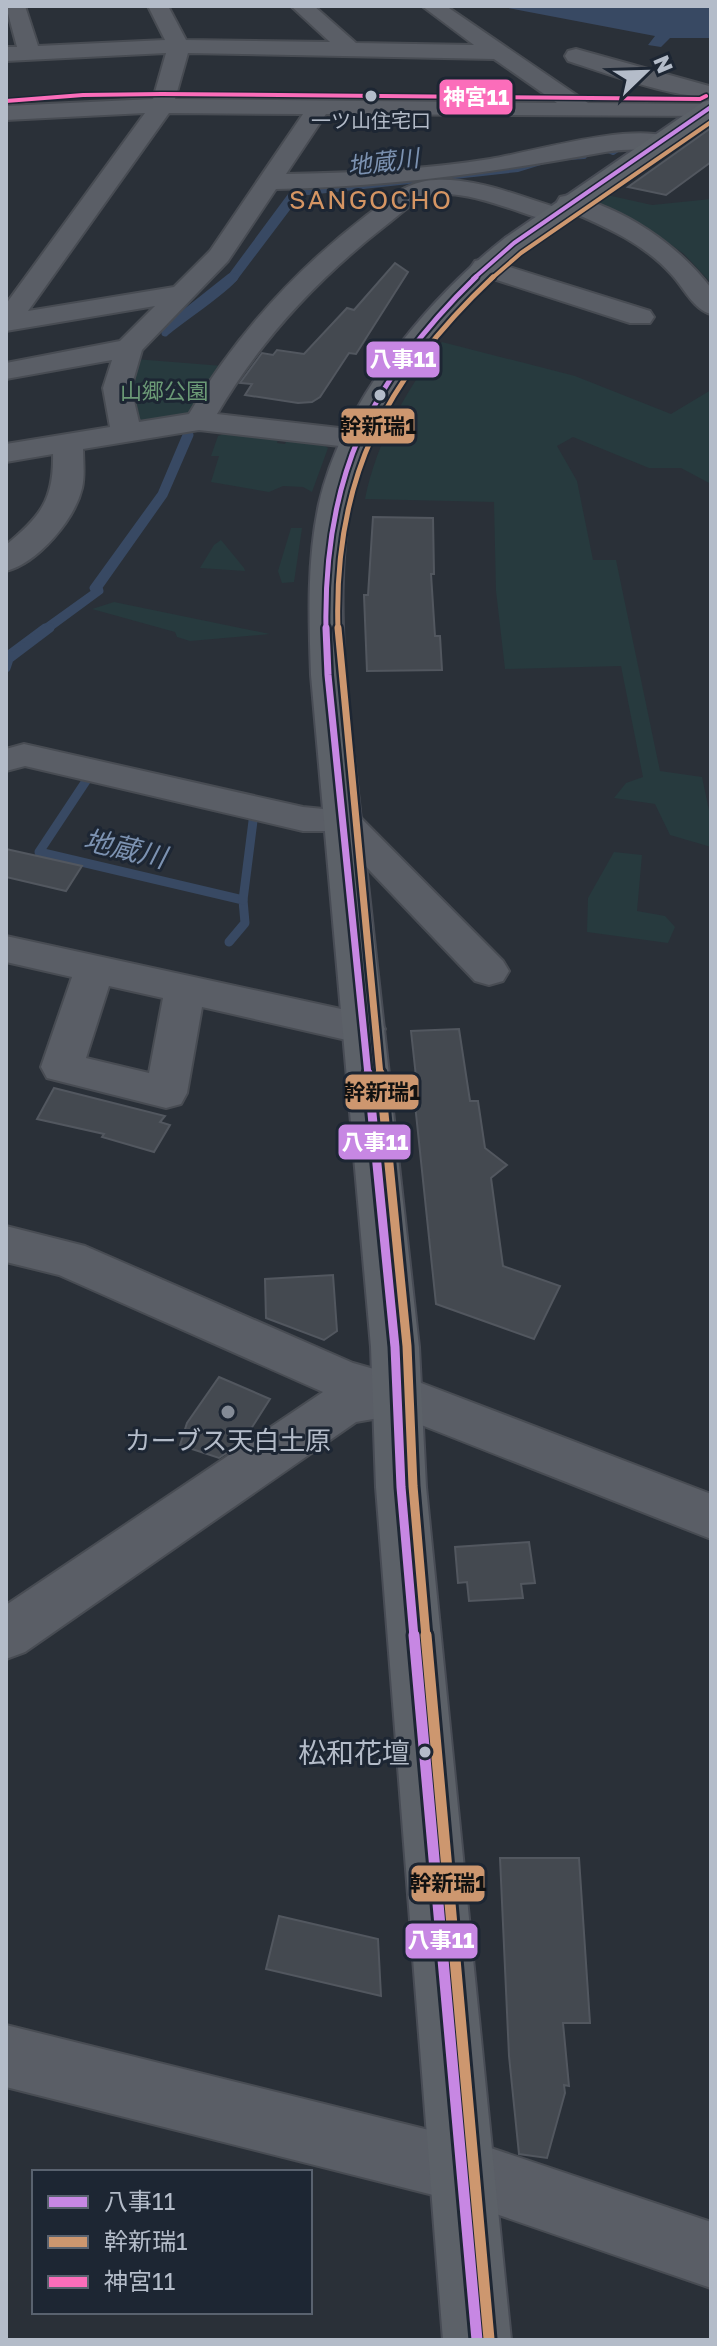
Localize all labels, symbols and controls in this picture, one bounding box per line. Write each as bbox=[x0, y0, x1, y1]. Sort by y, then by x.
north arrow bbox=[605, 32, 685, 112]
text: N bbox=[648, 51, 680, 77]
line badge: 神宮11 bbox=[438, 78, 514, 116]
text: 神宮11 bbox=[443, 83, 509, 110]
marker: 一ツ山住宅口 bbox=[363, 88, 379, 104]
place label: 一ツ山住宅口 bbox=[311, 108, 431, 132]
water label: 地蔵川 bbox=[346, 142, 423, 180]
district label: SANGOCHO bbox=[289, 184, 453, 215]
line badge: 八事11 bbox=[365, 340, 441, 379]
text: 八事11 bbox=[370, 345, 436, 372]
park label: 山郷公園 bbox=[120, 377, 208, 404]
unlabelled marker bbox=[372, 387, 388, 403]
line badge: 幹新瑞1 bbox=[340, 407, 416, 445]
text: 幹新瑞1 bbox=[339, 412, 417, 439]
water label: 地蔵川 bbox=[80, 822, 173, 874]
line badge: 幹新瑞1 bbox=[344, 1073, 420, 1111]
text: 幹新瑞1 bbox=[343, 1078, 421, 1105]
line badge: 八事11 bbox=[337, 1123, 412, 1161]
text: 八事11 bbox=[342, 1128, 408, 1155]
marker: カーブス天白土原 bbox=[219, 1403, 237, 1421]
place label: カーブス天白土原 bbox=[125, 1425, 331, 1456]
place label: 松和花壇 bbox=[298, 1736, 410, 1769]
marker: 松和花壇 bbox=[417, 1744, 433, 1760]
line badge: 幹新瑞1 bbox=[410, 1864, 486, 1903]
text: 幹新瑞1 bbox=[409, 1869, 487, 1896]
line badge: 八事11 bbox=[404, 1922, 479, 1960]
text: 八事11 bbox=[408, 1926, 474, 1953]
legend bbox=[32, 2170, 312, 2314]
text: 八事11 bbox=[104, 2186, 175, 2215]
text: 幹新瑞1 bbox=[104, 2226, 188, 2255]
text: 神宮11 bbox=[104, 2266, 175, 2295]

